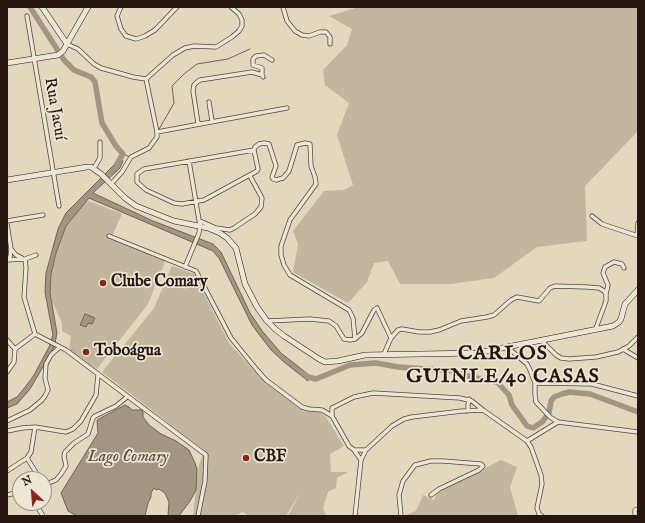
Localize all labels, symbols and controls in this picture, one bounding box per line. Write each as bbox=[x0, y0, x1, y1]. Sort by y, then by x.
street label: Rua Jacuí bbox=[39, 76, 69, 142]
place label: Clube Comary bbox=[111, 273, 208, 293]
marker: Clube Comary bbox=[98, 278, 108, 288]
place label: Toboágua bbox=[94, 342, 161, 362]
district label: CARLOS GUINLE/40 CASAS bbox=[406, 343, 600, 390]
marker: Toboágua bbox=[81, 347, 91, 357]
water label: Lago Comary bbox=[88, 448, 168, 468]
place label: CBF bbox=[254, 448, 286, 468]
marker: CBF bbox=[241, 453, 251, 463]
north arrow bbox=[12, 471, 52, 511]
text: N bbox=[20, 473, 35, 489]

